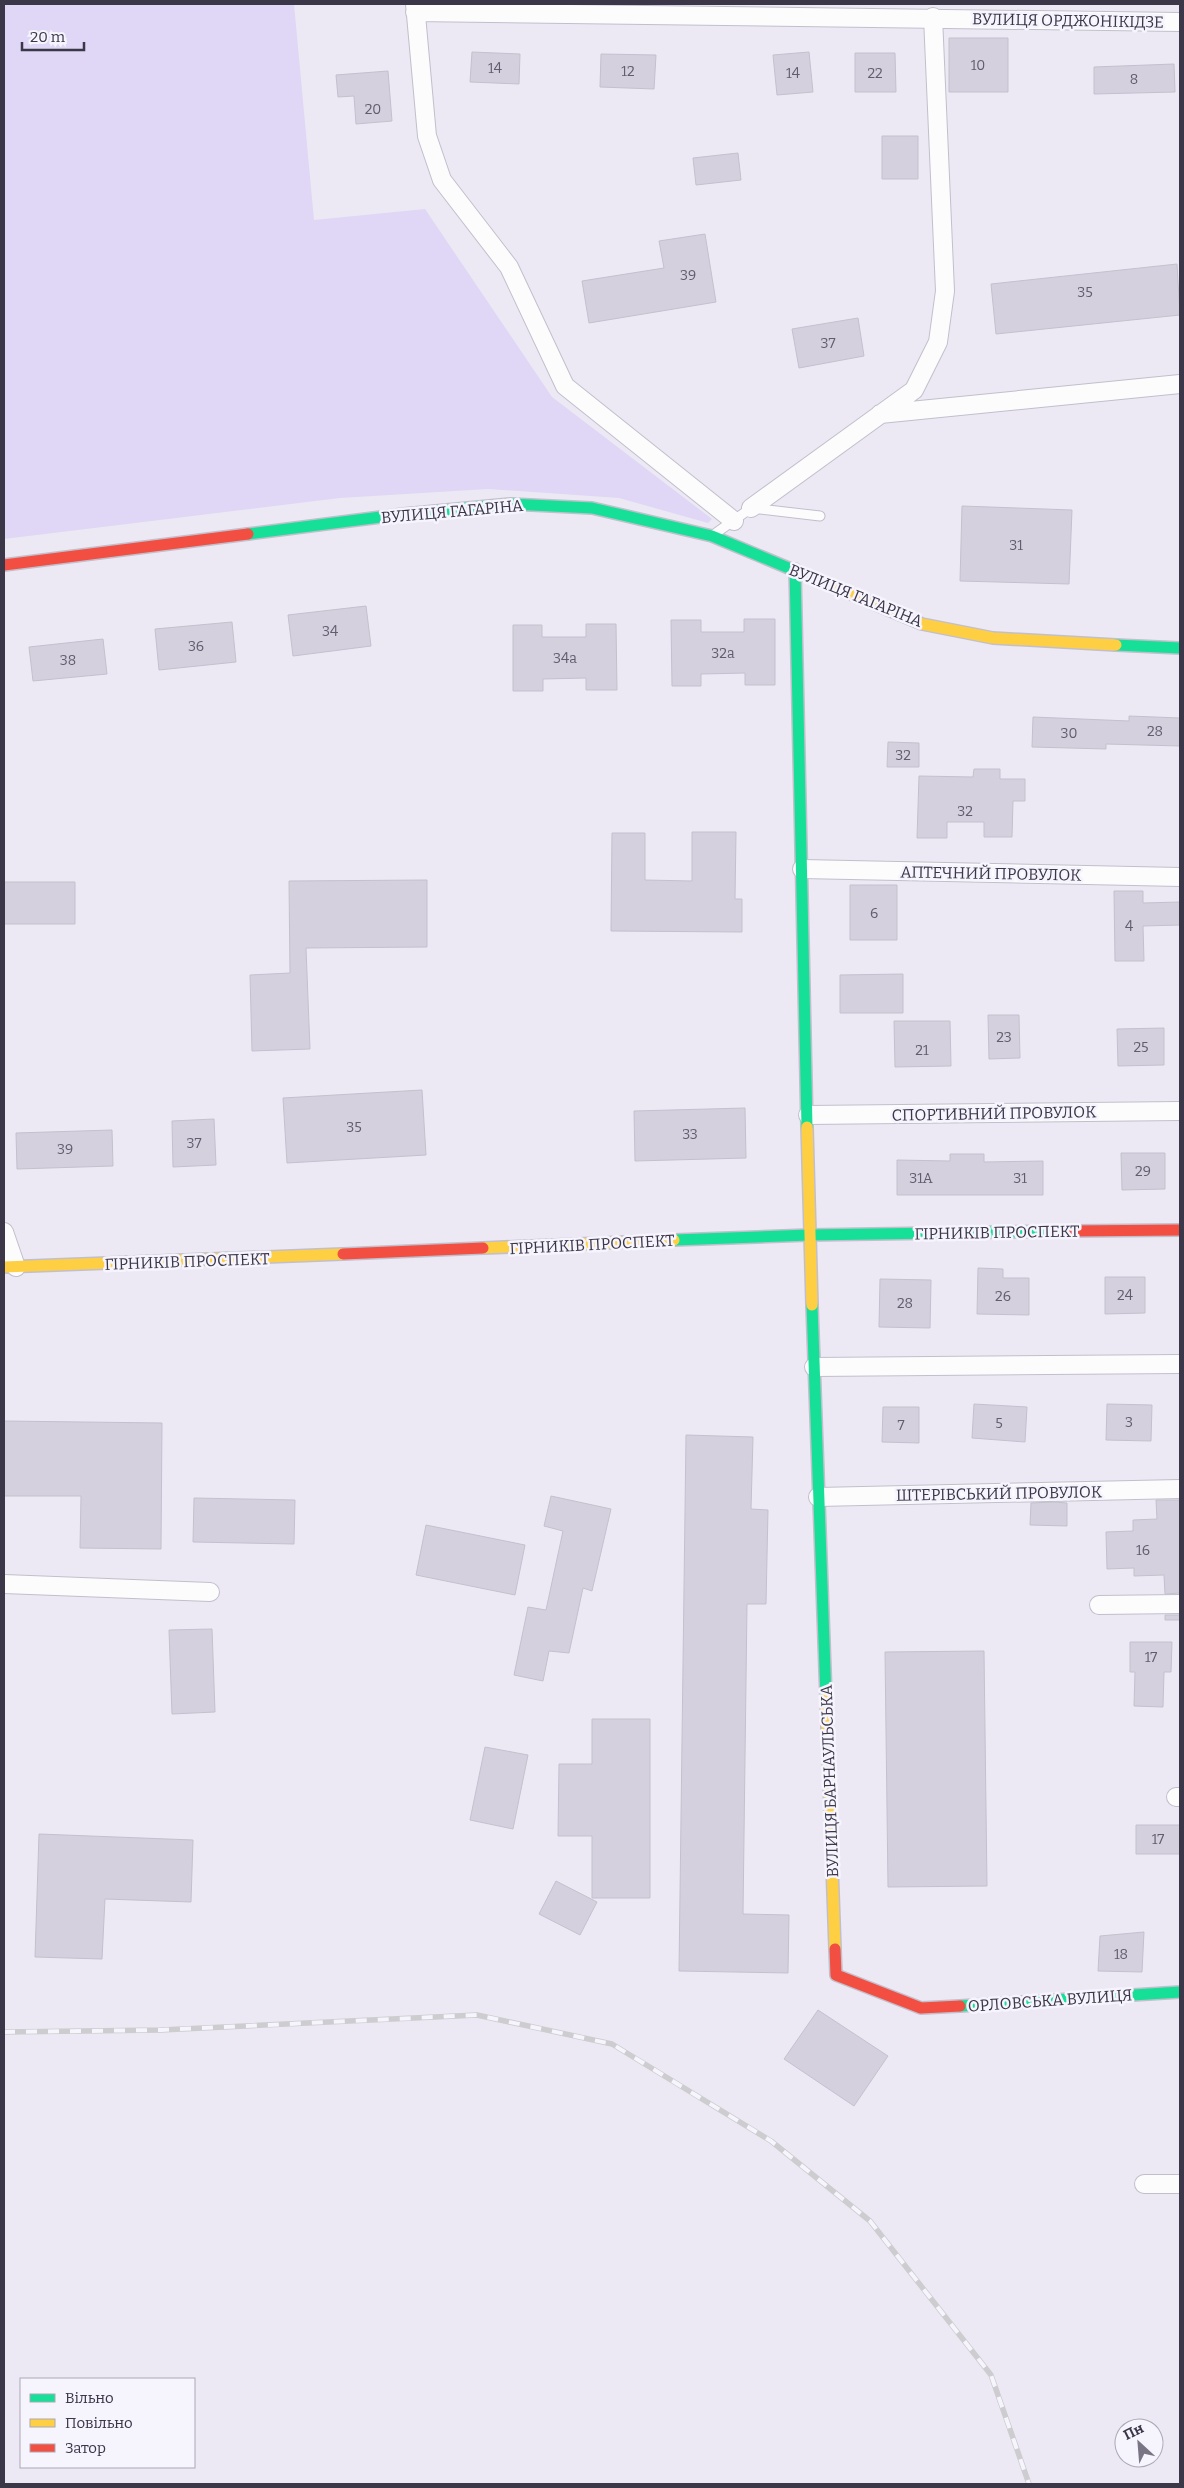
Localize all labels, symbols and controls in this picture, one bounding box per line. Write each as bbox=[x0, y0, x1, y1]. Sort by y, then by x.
street label: ВУЛИЦЯ ОРДЖОНІКІДЗЕ bbox=[972, 9, 1164, 32]
scale bar bbox=[22, 20, 85, 52]
text: 20 m bbox=[30, 28, 66, 46]
house number: 10 bbox=[971, 57, 985, 74]
house number: 14 bbox=[488, 60, 502, 77]
house number: 12 bbox=[621, 63, 635, 80]
house number: 14 bbox=[786, 65, 800, 82]
house number: 22 bbox=[867, 65, 883, 82]
house number: 8 bbox=[1130, 71, 1138, 88]
house number: 20 bbox=[365, 101, 381, 118]
house number: 39 bbox=[680, 267, 696, 284]
house number: 35 bbox=[1077, 284, 1093, 301]
house number: 37 bbox=[820, 335, 836, 352]
street label: ВУЛИЦЯ ГАГАРІНА bbox=[380, 496, 524, 527]
house number: 31 bbox=[1009, 537, 1023, 554]
street label: ВУЛИЦЯ ГАГАРІНА bbox=[786, 560, 926, 631]
house number: 34 bbox=[322, 623, 338, 640]
house number: 36 bbox=[188, 638, 204, 655]
house number: 32а bbox=[711, 645, 735, 662]
house number: 34а bbox=[553, 650, 577, 667]
house number: 38 bbox=[60, 652, 76, 669]
house number: 28 bbox=[1147, 723, 1163, 740]
house number: 30 bbox=[1061, 725, 1077, 742]
house number: 32 bbox=[895, 747, 911, 764]
house number: 32 bbox=[957, 803, 973, 820]
street label: АПТЕЧНИЙ ПРОВУЛОК bbox=[900, 861, 1082, 885]
house number: 6 bbox=[870, 905, 878, 922]
house number: 4 bbox=[1125, 918, 1133, 935]
house number: 23 bbox=[996, 1029, 1012, 1046]
house number: 25 bbox=[1133, 1039, 1149, 1056]
house number: 21 bbox=[915, 1042, 929, 1059]
street label: СПОРТИВНИЙ ПРОВУЛОК bbox=[891, 1101, 1097, 1125]
house number: 35 bbox=[346, 1119, 362, 1136]
house number: 33 bbox=[682, 1126, 698, 1143]
house number: 37 bbox=[186, 1135, 202, 1152]
house number: 39 bbox=[57, 1141, 73, 1158]
house number: 29 bbox=[1135, 1163, 1151, 1180]
house number: 31А bbox=[909, 1170, 933, 1187]
house number: 31 bbox=[1013, 1170, 1027, 1187]
street label: ГІРНИКІВ ПРОСПЕКТ bbox=[914, 1222, 1080, 1243]
street label: ГІРНИКІВ ПРОСПЕКТ bbox=[509, 1231, 675, 1258]
street label: ГІРНИКІВ ПРОСПЕКТ bbox=[104, 1249, 270, 1274]
house number: 24 bbox=[1117, 1287, 1133, 1304]
house number: 26 bbox=[995, 1288, 1011, 1305]
house number: 28 bbox=[897, 1295, 913, 1312]
house number: 3 bbox=[1125, 1414, 1133, 1431]
house number: 5 bbox=[995, 1415, 1003, 1432]
house number: 7 bbox=[897, 1417, 905, 1434]
street label: ШТЕРІВСЬКИЙ ПРОВУЛОК bbox=[896, 1481, 1103, 1505]
house number: 16 bbox=[1136, 1542, 1150, 1559]
house number: 17 bbox=[1145, 1649, 1157, 1666]
street label: ВУЛИЦЯ БАРНАУЛЬСЬКА bbox=[817, 1684, 842, 1878]
house number: 17 bbox=[1152, 1831, 1164, 1848]
house number: 18 bbox=[1114, 1946, 1128, 1963]
street label: ОРЛОВСЬКА ВУЛИЦЯ bbox=[967, 1985, 1133, 2016]
legend bbox=[20, 2378, 195, 2468]
text: Вільно bbox=[65, 2389, 114, 2407]
text: Повільно bbox=[65, 2414, 133, 2432]
north arrow bbox=[1114, 2418, 1164, 2468]
text: Пн bbox=[1121, 2420, 1146, 2444]
text: Затор bbox=[65, 2439, 106, 2457]

